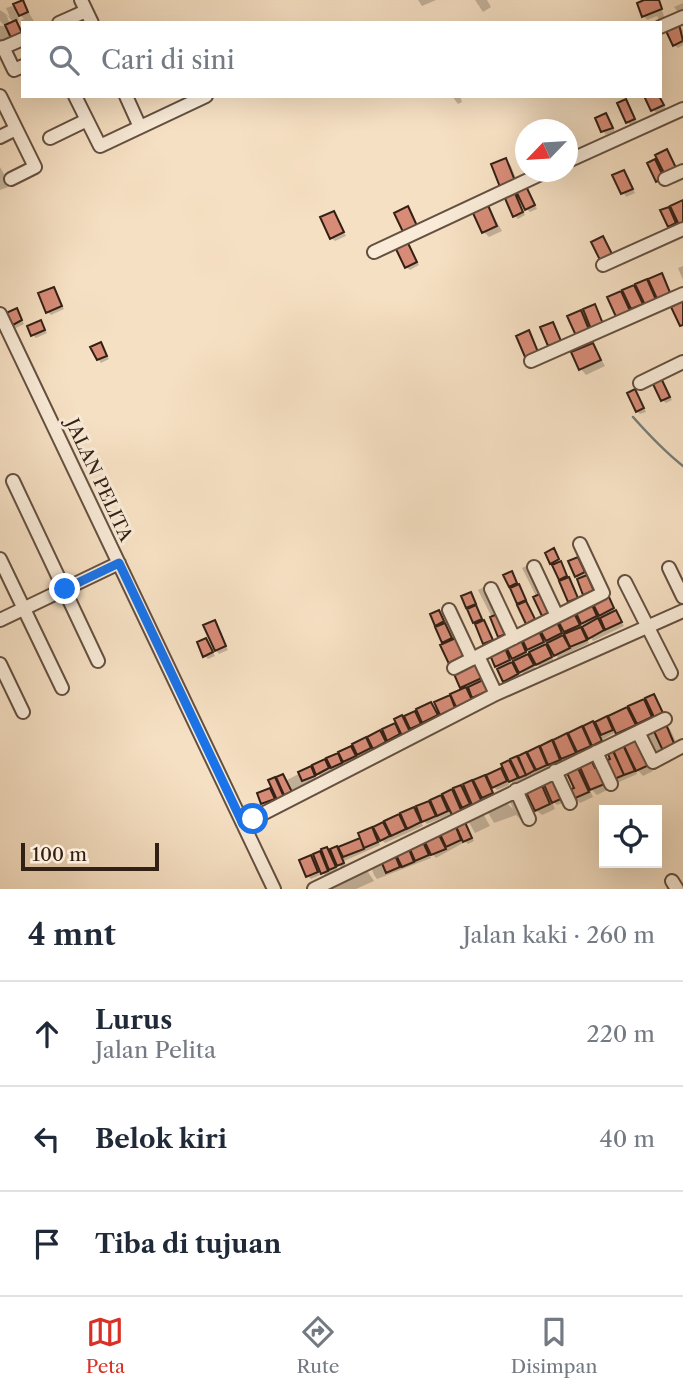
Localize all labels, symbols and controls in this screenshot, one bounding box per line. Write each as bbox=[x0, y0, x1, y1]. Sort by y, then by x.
search box bbox=[21, 21, 662, 98]
icon: search bbox=[45, 41, 83, 79]
text: Cari di sini bbox=[101, 44, 235, 76]
north arrow bbox=[515, 119, 578, 182]
street label: JALAN PELITA bbox=[60, 412, 137, 545]
route end bbox=[49, 573, 80, 604]
route start bbox=[237, 803, 268, 834]
map controls bbox=[599, 805, 662, 868]
button: locate bbox=[599, 805, 662, 868]
scale bar bbox=[21, 840, 159, 872]
text: 100 m bbox=[32, 843, 87, 866]
text: 4 mnt bbox=[28, 916, 116, 953]
text: Jalan kaki · 260 m bbox=[463, 921, 655, 949]
text: Lurus bbox=[95, 1004, 172, 1036]
icon: ahead bbox=[28, 1015, 66, 1053]
text: 220 m bbox=[586, 1020, 655, 1048]
text: Jalan Pelita bbox=[95, 1036, 216, 1064]
icon: left bbox=[28, 1120, 66, 1158]
text: Belok kiri bbox=[95, 1123, 227, 1155]
text: 40 m bbox=[600, 1125, 655, 1153]
icon: arrive bbox=[28, 1225, 66, 1263]
text: Tiba di tujuan bbox=[95, 1228, 281, 1260]
tab: Peta bbox=[86, 1313, 125, 1378]
tab: Rute bbox=[296, 1313, 339, 1378]
tab: Disimpan bbox=[511, 1313, 597, 1378]

